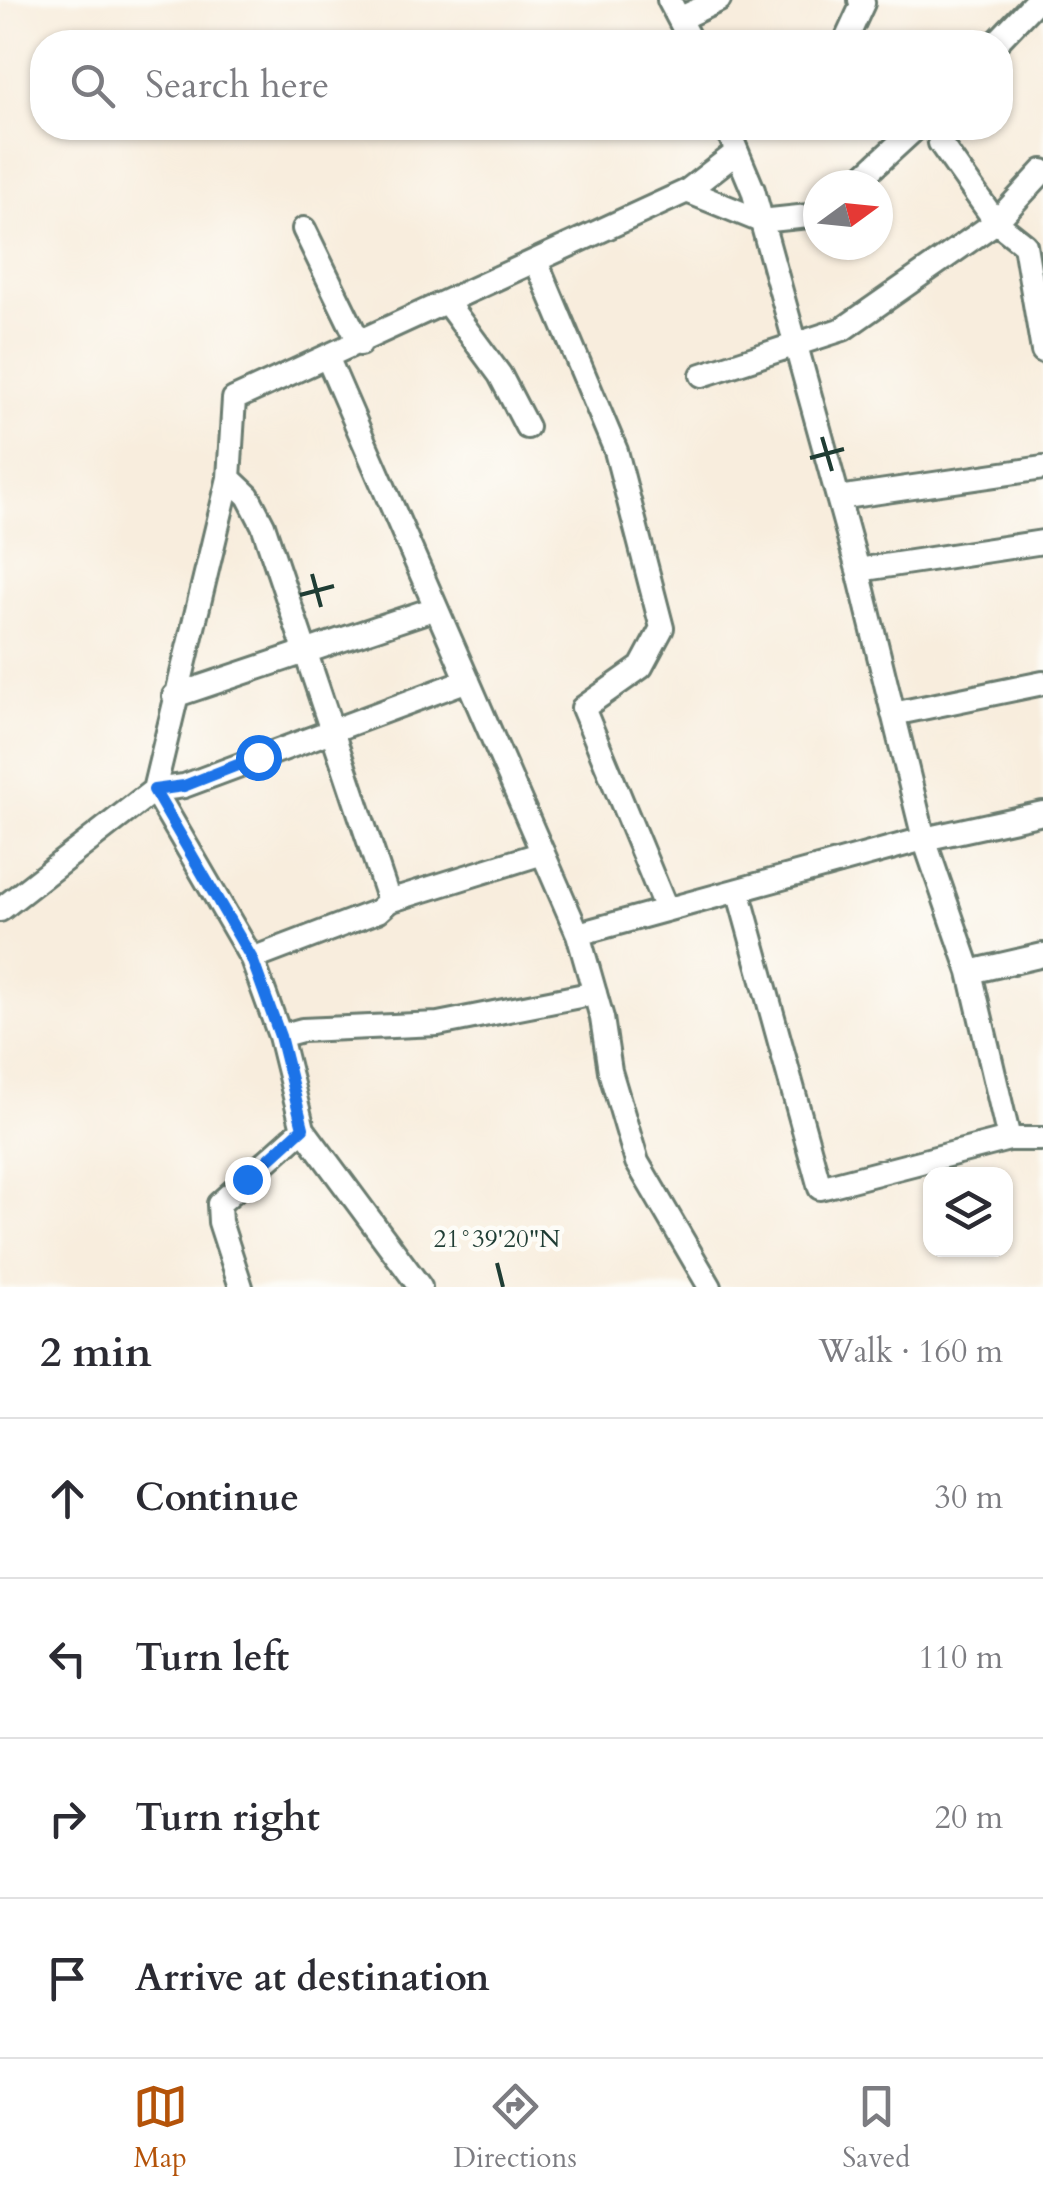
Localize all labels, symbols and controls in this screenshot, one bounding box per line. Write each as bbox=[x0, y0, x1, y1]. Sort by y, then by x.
search box bbox=[30, 30, 1013, 140]
icon: search bbox=[65, 58, 120, 113]
text: Search here bbox=[145, 59, 329, 111]
north arrow bbox=[803, 170, 893, 260]
route start bbox=[236, 735, 282, 781]
route end bbox=[225, 1157, 271, 1203]
map controls bbox=[923, 1167, 1013, 1257]
button: layers bbox=[923, 1167, 1013, 1257]
text: 21°39'20"N bbox=[434, 1222, 560, 1256]
text: 2 min bbox=[40, 1324, 152, 1381]
text: Walk · 160 m bbox=[818, 1330, 1003, 1374]
icon: ahead bbox=[40, 1471, 95, 1526]
text: Continue bbox=[135, 1472, 299, 1524]
text: 30 m bbox=[935, 1476, 1003, 1520]
icon: left bbox=[40, 1631, 95, 1686]
text: Turn left bbox=[135, 1632, 289, 1684]
text: 110 m bbox=[918, 1636, 1003, 1680]
icon: right bbox=[40, 1791, 95, 1846]
text: Turn right bbox=[135, 1792, 320, 1844]
text: 20 m bbox=[935, 1796, 1003, 1840]
icon: arrive bbox=[40, 1951, 95, 2006]
text: Arrive at destination bbox=[135, 1952, 490, 2004]
tab: Map bbox=[133, 2079, 188, 2177]
tab: Directions bbox=[453, 2079, 577, 2177]
tab: Saved bbox=[842, 2079, 910, 2177]

